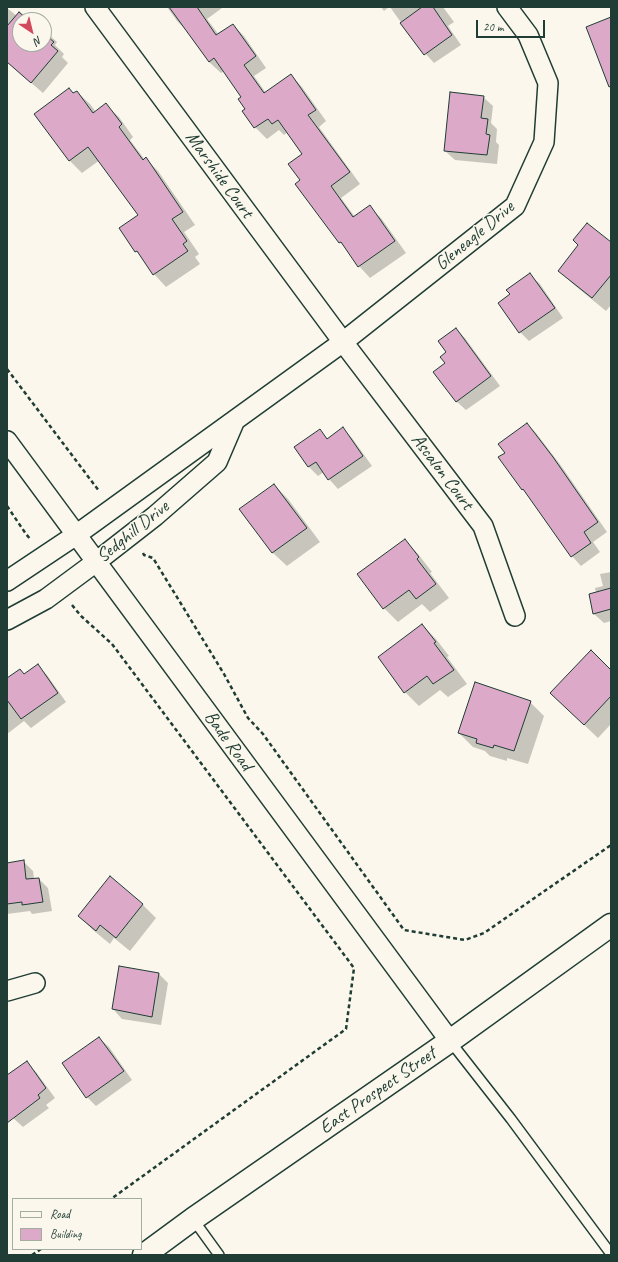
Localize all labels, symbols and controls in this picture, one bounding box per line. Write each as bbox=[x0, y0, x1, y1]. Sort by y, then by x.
north arrow bbox=[12, 12, 52, 52]
scale bar bbox=[478, 12, 547, 38]
text: 20 m bbox=[483, 19, 503, 35]
text: N bbox=[32, 33, 45, 49]
street label: Marshide Court bbox=[180, 127, 258, 223]
street label: Gleneagle Drive bbox=[431, 196, 519, 276]
street label: Ascalon Court bbox=[406, 429, 478, 515]
street label: Sedghill Drive bbox=[92, 496, 174, 568]
street label: Bade Road bbox=[199, 707, 257, 775]
street label: East Prospect Street bbox=[315, 1042, 441, 1140]
legend bbox=[12, 1198, 142, 1250]
text: Road bbox=[50, 1206, 70, 1222]
text: Building bbox=[50, 1226, 82, 1242]

